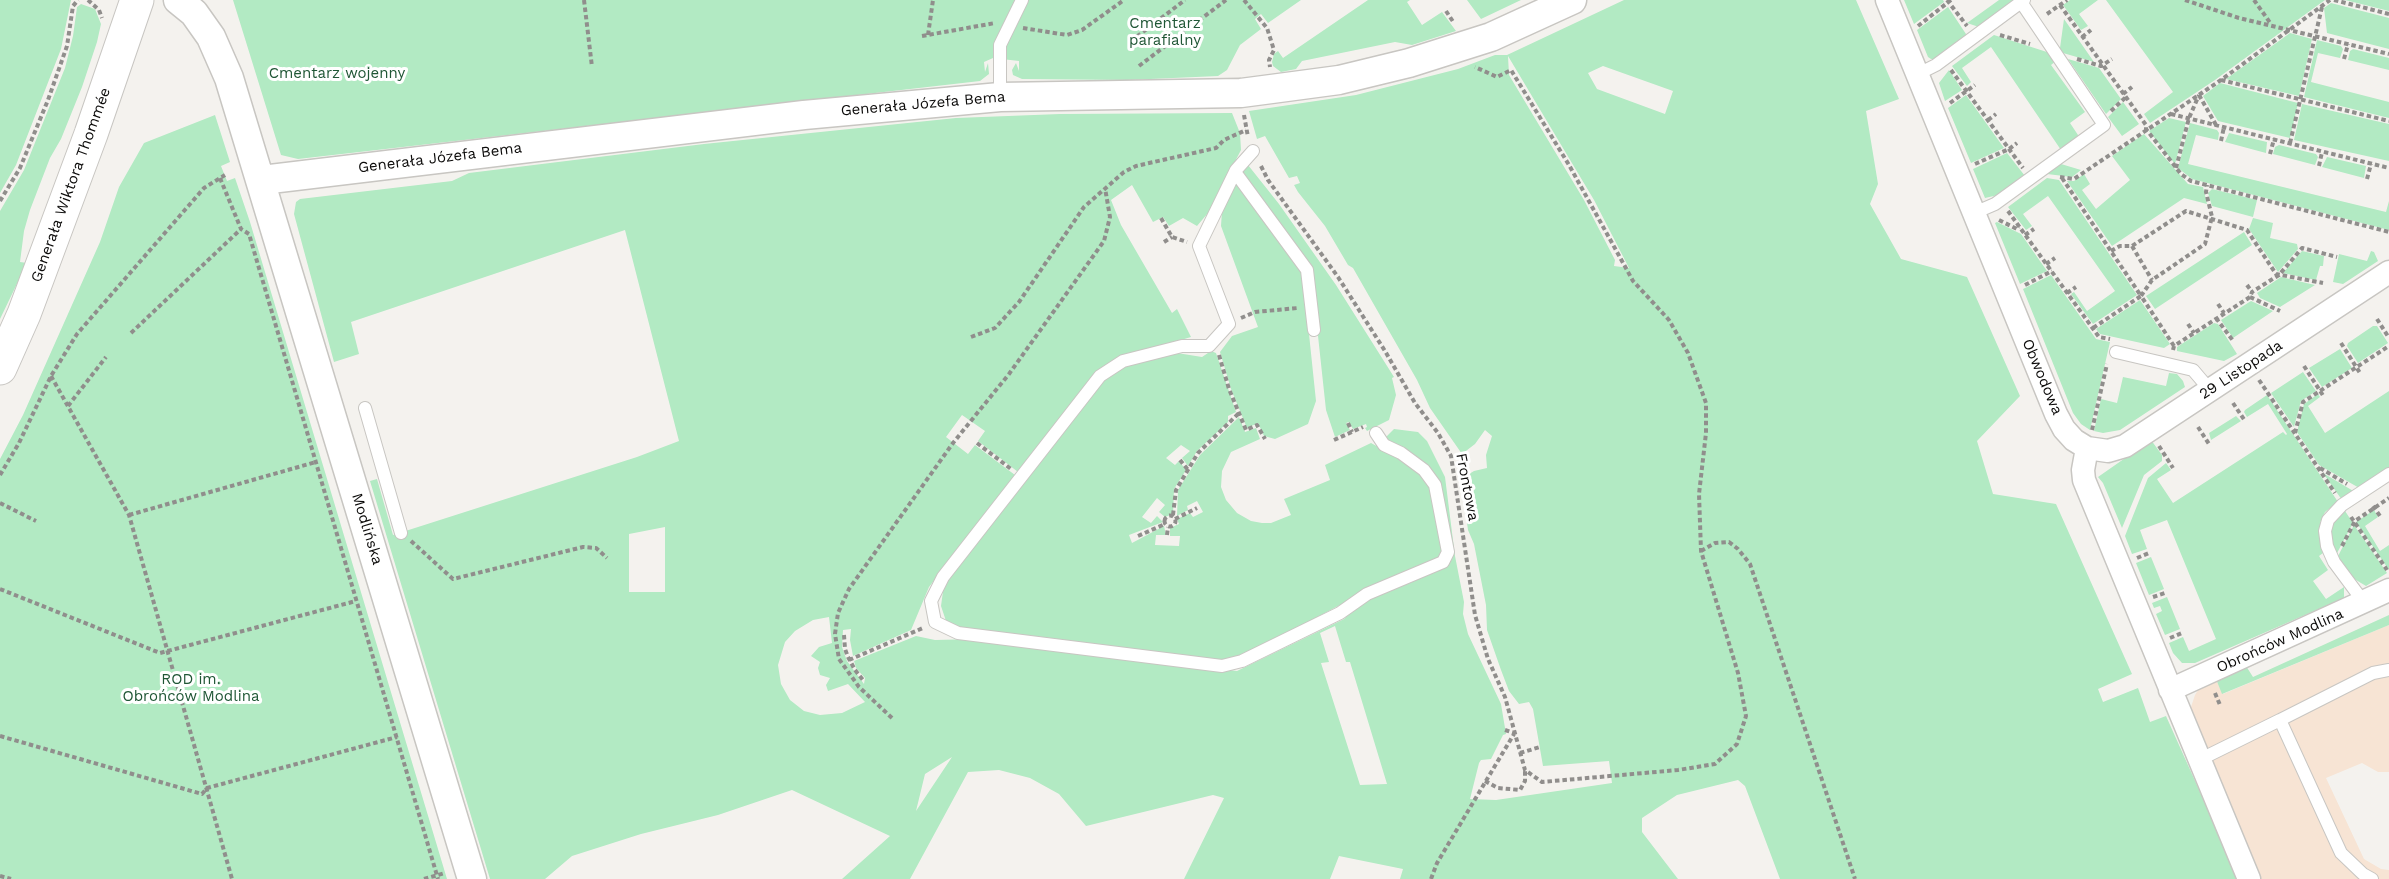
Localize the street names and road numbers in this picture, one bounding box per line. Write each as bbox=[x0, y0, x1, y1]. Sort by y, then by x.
street label: Generała Wiktora Thommée bbox=[27, 85, 115, 285]
street label: Generała Józefa Bema bbox=[840, 88, 1006, 120]
street label: Generała Józefa Bema bbox=[357, 139, 523, 177]
street label: Obwodowa bbox=[2018, 336, 2066, 418]
street label: 29 Listopada bbox=[2196, 337, 2286, 403]
street label: Frontowa bbox=[1452, 452, 1482, 522]
street label: Modlińska bbox=[348, 491, 386, 567]
street label: Obrońców Modlina bbox=[2214, 605, 2346, 677]

